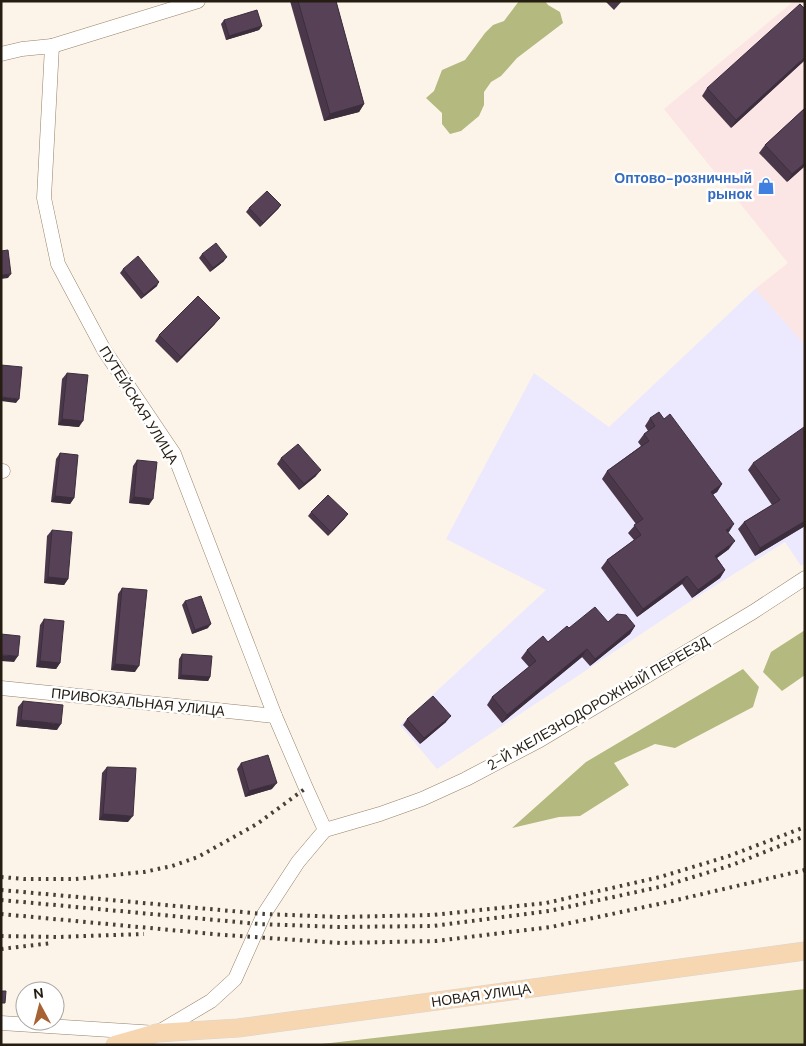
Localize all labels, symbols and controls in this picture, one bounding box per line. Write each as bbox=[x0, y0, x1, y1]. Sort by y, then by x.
place label: Оптово-розничный рынок bbox=[614, 169, 753, 203]
shop icon: Оптово-розничный рынок bbox=[756, 176, 776, 196]
street label: ПУТЕЙСКАЯ УЛИЦА bbox=[95, 343, 183, 468]
street label: 2-Й ЖЕЛЕЗНОДОРОЖНЫЙ ПЕРЕЕЗД bbox=[484, 632, 713, 774]
street label: ПРИВОКЗАЛЬНАЯ УЛИЦА bbox=[50, 684, 226, 720]
street label: НОВАЯ УЛИЦА bbox=[430, 979, 533, 1011]
north arrow bbox=[15, 981, 65, 1031]
text: N bbox=[32, 984, 45, 1003]

